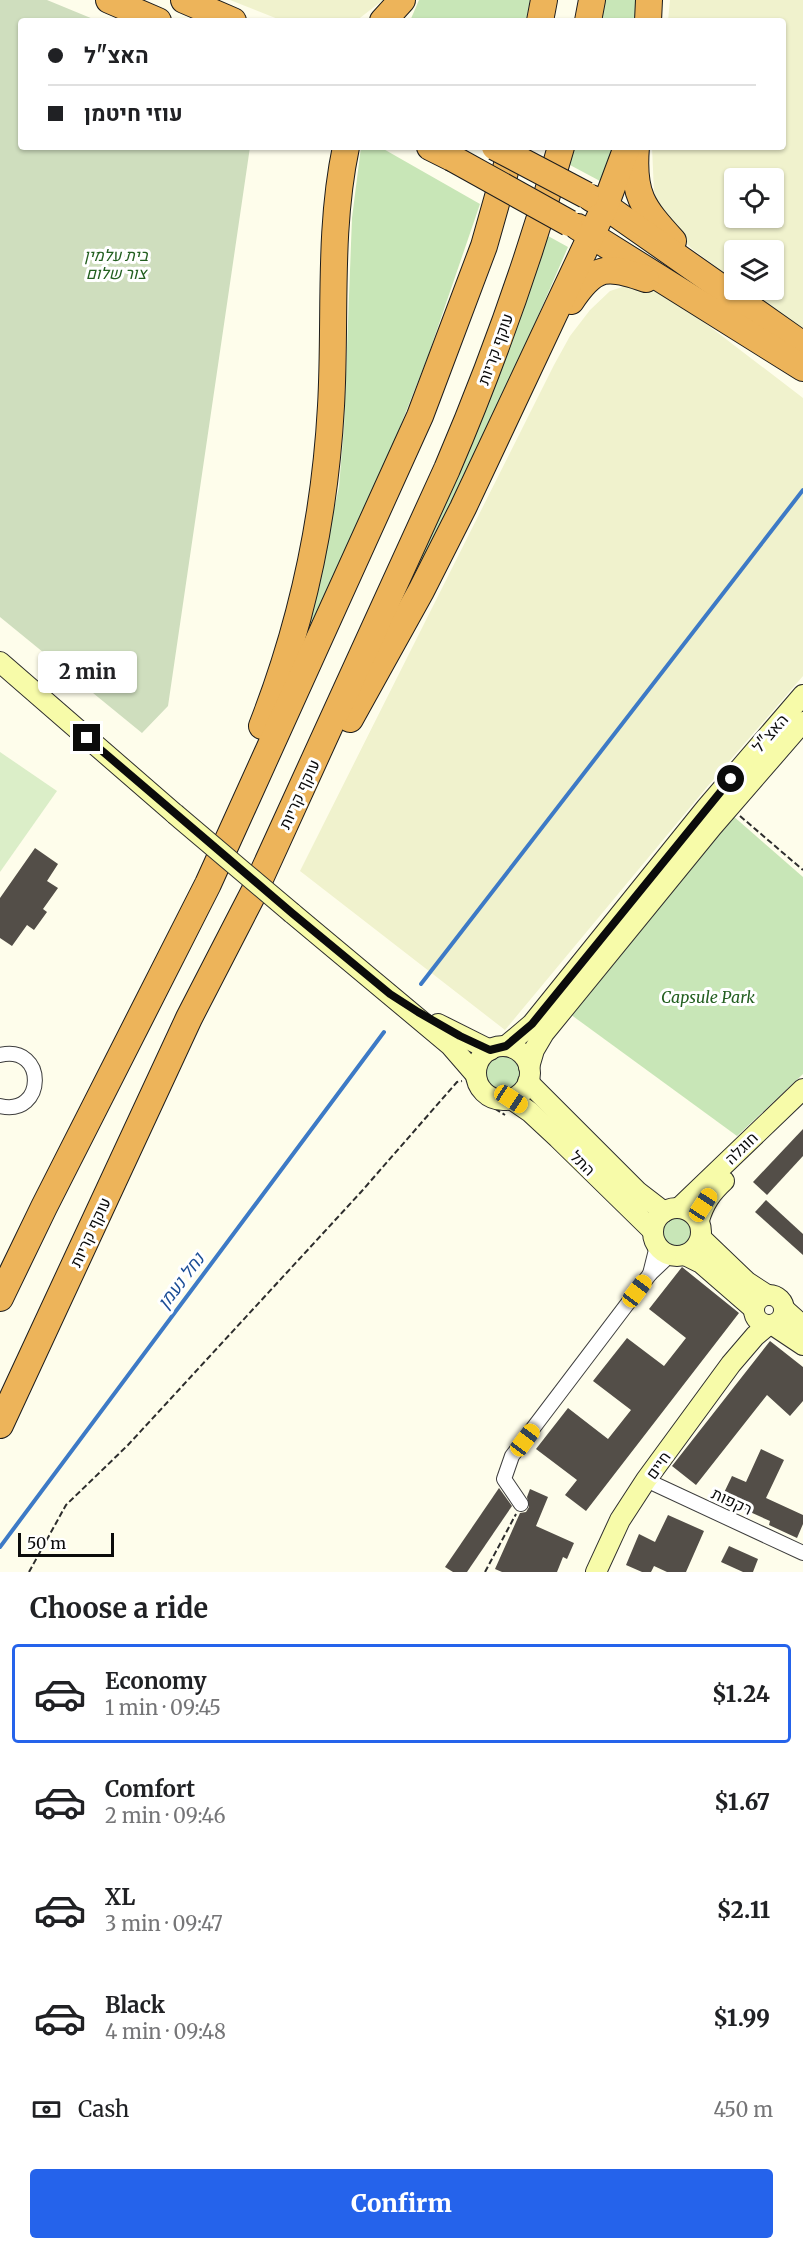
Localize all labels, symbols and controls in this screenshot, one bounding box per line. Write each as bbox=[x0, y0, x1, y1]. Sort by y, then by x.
text: האצ"ל bbox=[84, 41, 149, 69]
text: עוזי חיטמן bbox=[84, 99, 183, 127]
map controls bbox=[724, 168, 784, 300]
button: locate bbox=[724, 168, 784, 228]
button: layers bbox=[724, 240, 784, 300]
park label: בית עלמין צור שלום bbox=[84, 245, 149, 283]
street label: עוקף קריות bbox=[473, 311, 517, 387]
callout: 2 min bbox=[38, 651, 136, 693]
text: 2 min bbox=[59, 659, 116, 684]
street label: האצ"ל bbox=[748, 710, 792, 756]
route end bbox=[73, 724, 100, 751]
street label: עוקף קריות bbox=[274, 756, 324, 832]
route start bbox=[717, 765, 744, 792]
park label: Capsule Park bbox=[661, 987, 755, 1007]
car bbox=[491, 1082, 531, 1116]
street label: חוגלה bbox=[720, 1128, 762, 1168]
street label: התל bbox=[566, 1146, 600, 1180]
car bbox=[686, 1185, 720, 1225]
street label: עוקף קריות bbox=[65, 1194, 115, 1270]
water label: נחל נעמן bbox=[152, 1247, 210, 1313]
car bbox=[619, 1271, 655, 1311]
car bbox=[507, 1420, 543, 1460]
street label: חיים bbox=[641, 1447, 675, 1483]
street label: רקפות bbox=[708, 1483, 756, 1519]
scale bar bbox=[18, 1530, 114, 1558]
text: 50 m bbox=[27, 1533, 66, 1553]
text: Choose a ride bbox=[30, 1591, 208, 1625]
icon: car bbox=[33, 1667, 87, 1721]
text: Economy bbox=[105, 1667, 206, 1695]
text: $1.24 bbox=[712, 1680, 770, 1708]
text: 1 min · 09:45 bbox=[105, 1695, 221, 1720]
icon: car bbox=[33, 1775, 87, 1829]
text: Comfort bbox=[105, 1775, 195, 1803]
text: $1.67 bbox=[714, 1788, 770, 1816]
text: 2 min · 09:46 bbox=[105, 1803, 226, 1828]
icon: car bbox=[33, 1883, 87, 1937]
text: XL bbox=[105, 1883, 135, 1911]
text: $2.11 bbox=[717, 1896, 770, 1924]
text: 3 min · 09:47 bbox=[105, 1911, 223, 1936]
icon: car bbox=[33, 1991, 87, 2045]
text: Black bbox=[105, 1991, 165, 2019]
text: $1.99 bbox=[713, 2004, 770, 2032]
text: 4 min · 09:48 bbox=[105, 2019, 226, 2044]
icon: cash bbox=[30, 2093, 63, 2126]
text: Cash bbox=[78, 2095, 129, 2123]
text: 450 m bbox=[714, 2097, 773, 2122]
button: Confirm bbox=[30, 2169, 773, 2238]

